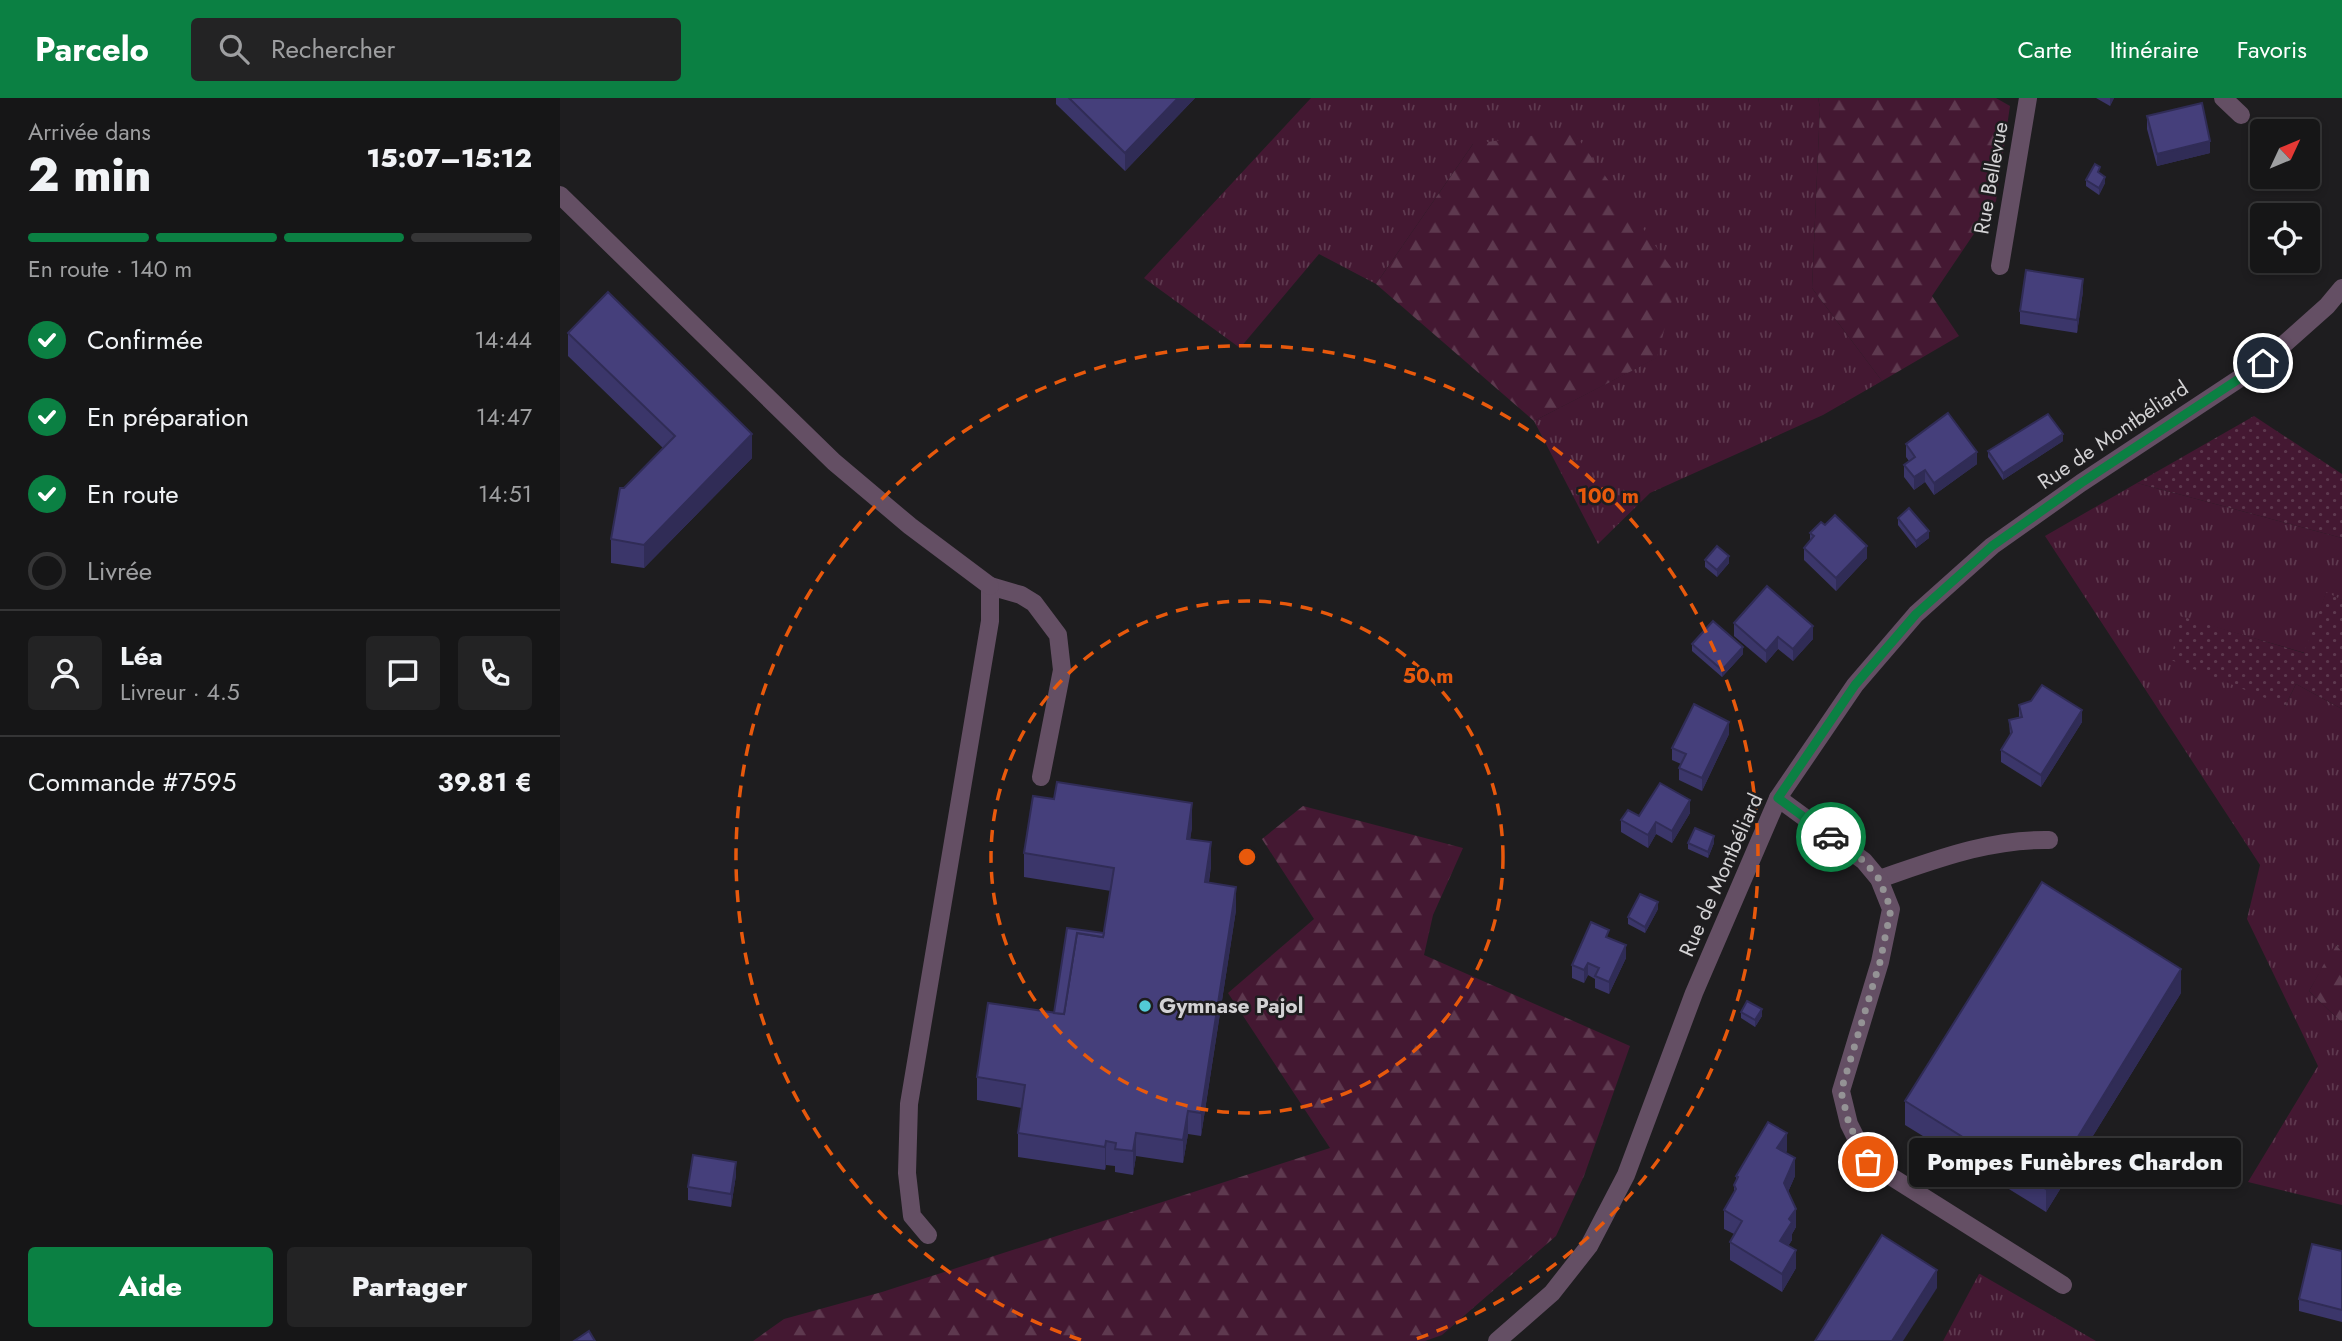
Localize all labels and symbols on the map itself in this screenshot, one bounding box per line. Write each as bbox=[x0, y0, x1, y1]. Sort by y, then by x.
street label: Rue Bellevue bbox=[1966, 119, 2016, 237]
north arrow bbox=[2250, 119, 2320, 189]
pin bbox=[2233, 333, 2293, 393]
street label: Rue de Montbéliard bbox=[2032, 373, 2194, 497]
text: 100 m bbox=[1577, 481, 1639, 511]
text: 50 m bbox=[1403, 661, 1453, 691]
street label: Rue de Montbéliard bbox=[1672, 789, 1770, 961]
courier bbox=[1796, 802, 1866, 872]
centre of rings bbox=[1235, 845, 1259, 869]
place label: Gymnase Pajol bbox=[1159, 991, 1303, 1021]
marker: Gymnase Pajol bbox=[1137, 998, 1153, 1014]
pin bbox=[1838, 1132, 1898, 1192]
callout: Pompes Funèbres Chardon bbox=[1910, 1138, 2242, 1186]

